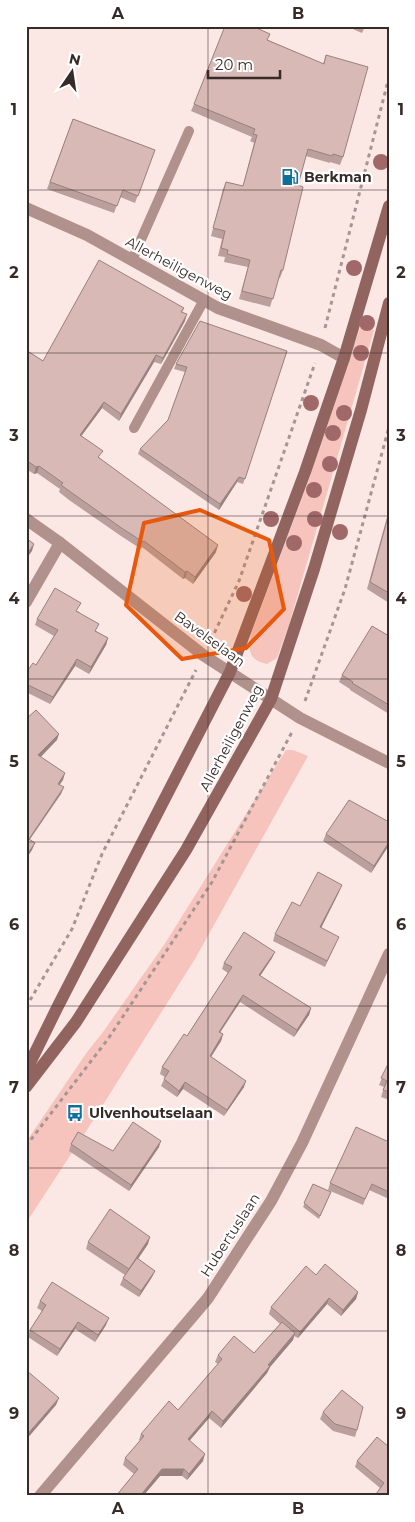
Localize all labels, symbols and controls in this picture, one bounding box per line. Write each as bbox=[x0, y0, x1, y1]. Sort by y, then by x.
text: A bbox=[111, 4, 125, 23]
text: B bbox=[292, 4, 304, 23]
north arrow bbox=[48, 48, 98, 98]
scale bar bbox=[208, 48, 280, 80]
text: N bbox=[67, 49, 82, 69]
text: 20 m bbox=[215, 55, 253, 74]
text: 1 bbox=[11, 100, 17, 119]
text: 1 bbox=[398, 100, 404, 119]
fuel station icon: Berkman bbox=[280, 167, 300, 187]
place label: Berkman bbox=[304, 168, 372, 186]
street label: Allerheiligenweg bbox=[123, 232, 235, 304]
text: 2 bbox=[9, 263, 19, 282]
text: 2 bbox=[396, 263, 406, 282]
text: 3 bbox=[8, 426, 19, 445]
text: 3 bbox=[395, 426, 406, 445]
text: 4 bbox=[8, 589, 20, 608]
text: 4 bbox=[395, 589, 407, 608]
street label: Bavelselaan bbox=[171, 607, 249, 671]
street label: Allerheiligenweg bbox=[195, 682, 267, 794]
text: 5 bbox=[9, 752, 19, 771]
text: 5 bbox=[396, 752, 406, 771]
text: 6 bbox=[9, 915, 19, 934]
text: 6 bbox=[396, 915, 406, 934]
text: 7 bbox=[9, 1078, 19, 1097]
text: 7 bbox=[396, 1078, 406, 1097]
bus stop icon: Ulvenhoutselaan bbox=[65, 1103, 85, 1123]
place label: Ulvenhoutselaan bbox=[89, 1104, 213, 1122]
street label: Hubertuslaan bbox=[196, 1190, 264, 1280]
text: 8 bbox=[9, 1241, 19, 1260]
text: 8 bbox=[396, 1241, 406, 1260]
text: 9 bbox=[9, 1404, 19, 1423]
text: 9 bbox=[396, 1404, 406, 1423]
text: A bbox=[111, 1499, 125, 1518]
text: B bbox=[292, 1499, 304, 1518]

